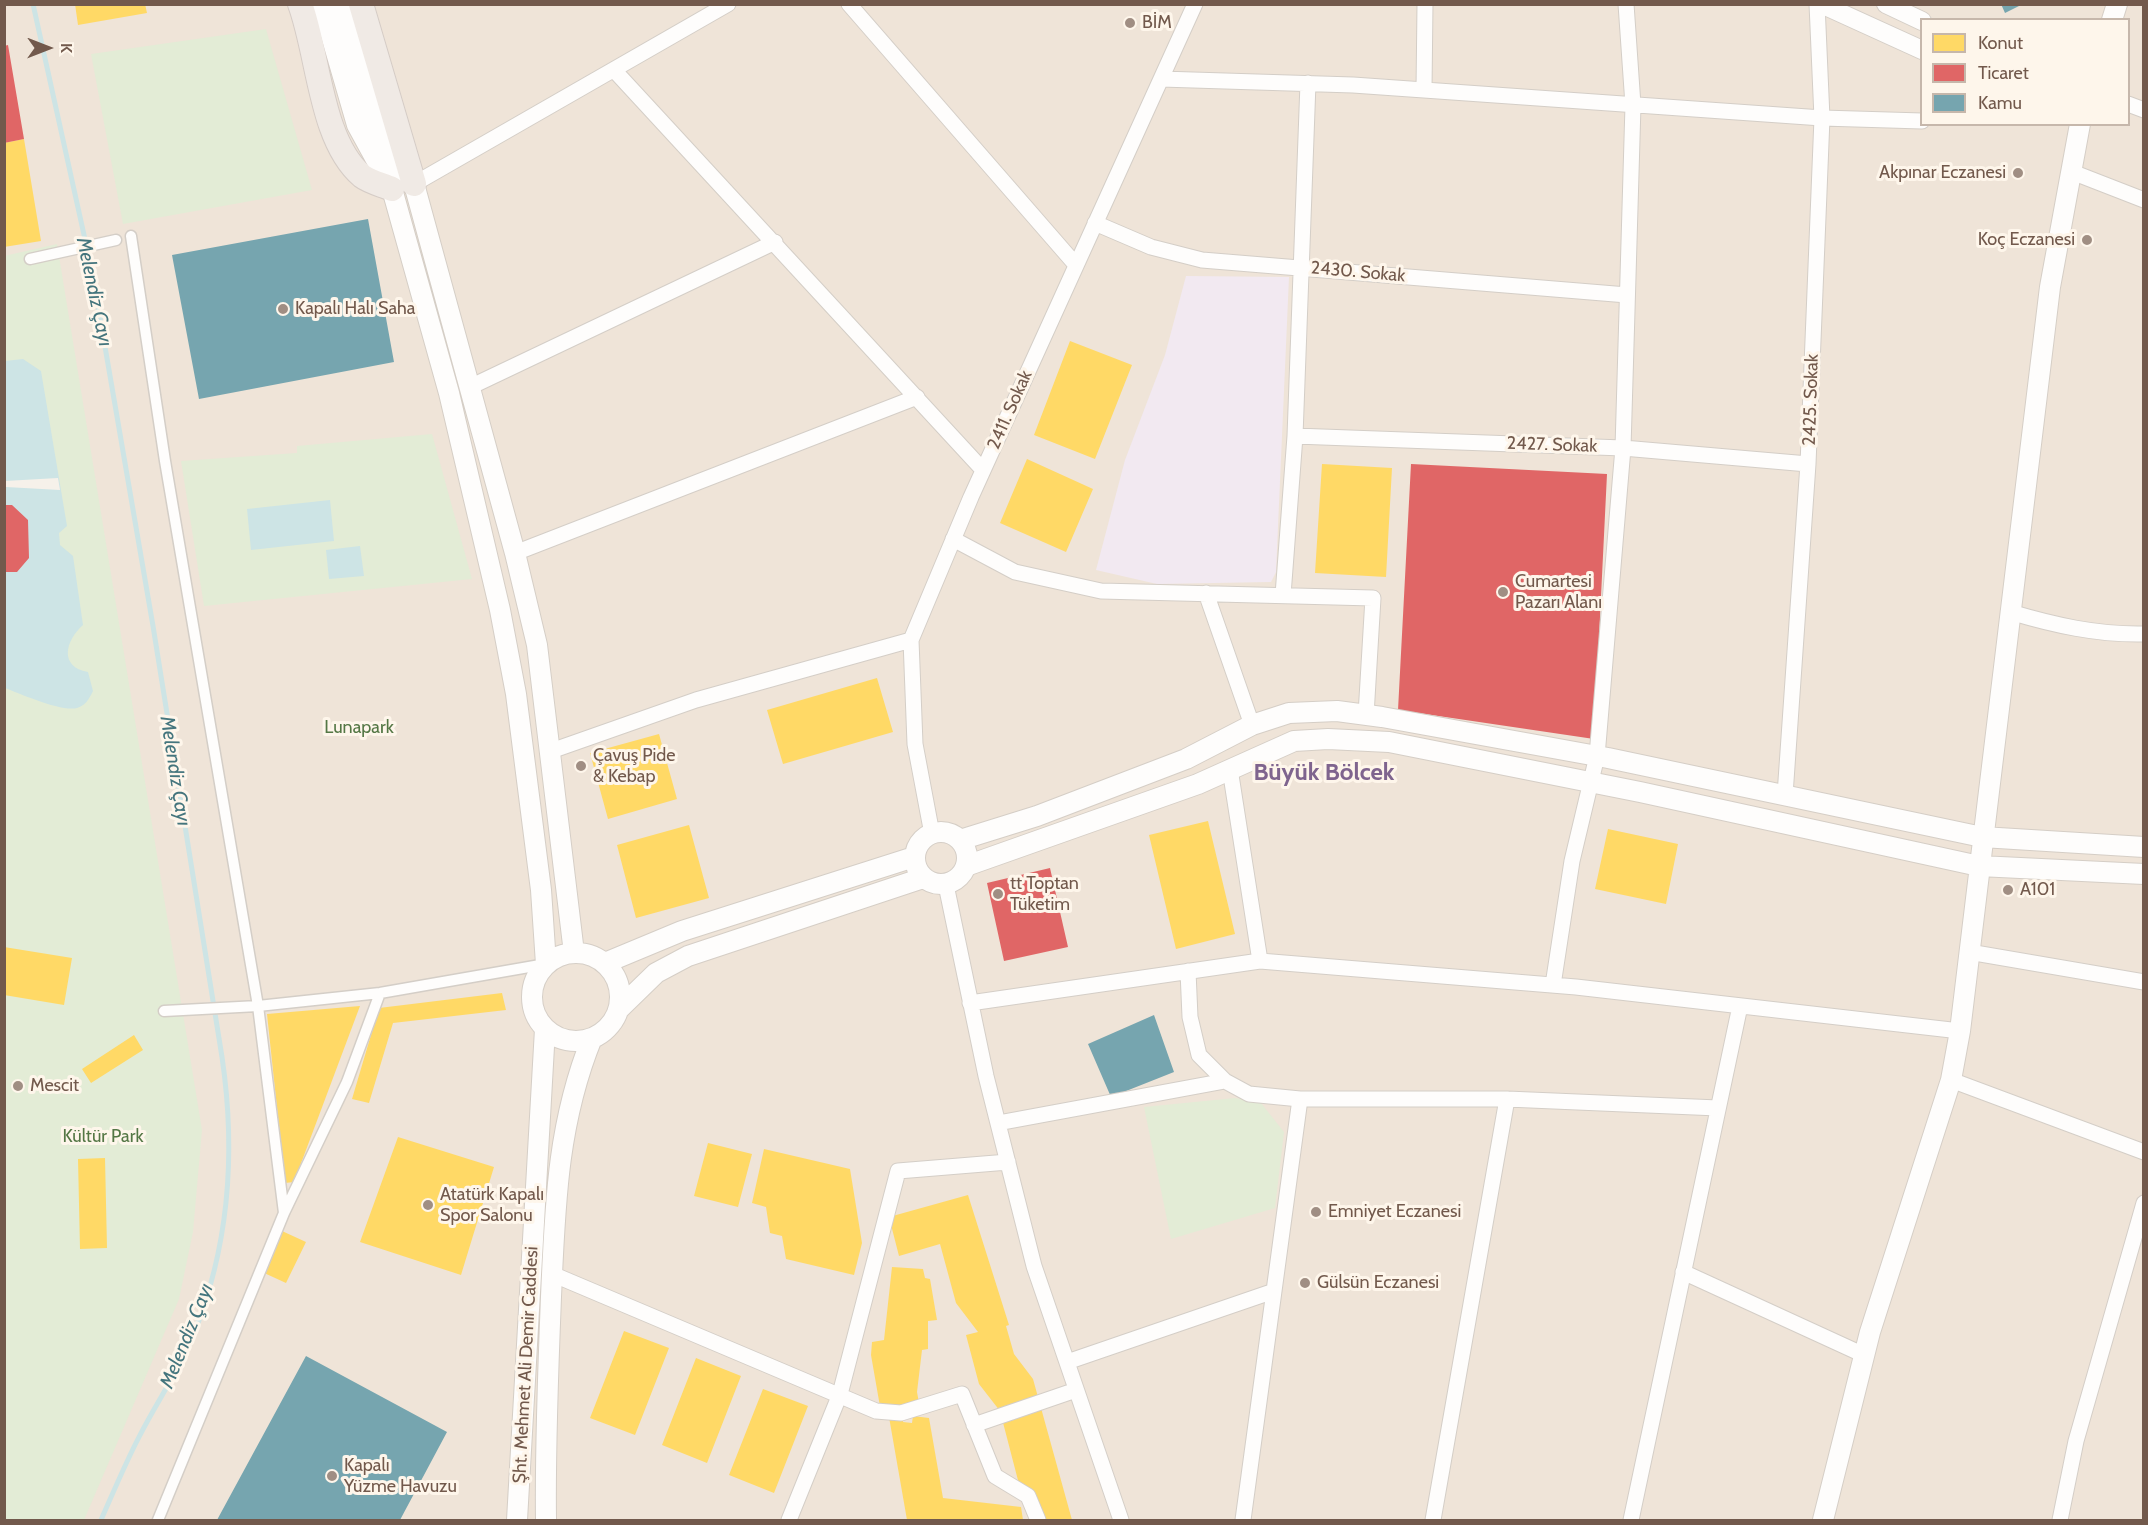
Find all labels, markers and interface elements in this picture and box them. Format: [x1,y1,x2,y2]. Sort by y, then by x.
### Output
place label: BİM [1142,12,1172,34]
marker: BİM [1123,16,1137,30]
north arrow [18,18,78,78]
legend [1920,18,2130,126]
text: Konut [1978,32,2023,54]
text: K [57,43,76,53]
text: Ticaret [1978,62,2029,84]
text: Kamu [1978,92,2022,114]
place label: Akpınar Eczanesi [1879,162,2006,184]
marker: Akpınar Eczanesi [2011,166,2025,180]
place label: Koç Eczanesi [1978,229,2075,251]
marker: Koç Eczanesi [2080,233,2094,247]
water label: Melendiz Çayı [71,235,117,349]
street label: 2430. Sokak [1310,257,1406,287]
place label: Kapalı Halı Saha [295,298,415,320]
marker: Kapalı Halı Saha [276,302,290,316]
street label: 2425. Sokak [1799,354,1823,446]
street label: 2411. Sokak [983,367,1037,453]
street label: 2427. Sokak [1506,433,1598,457]
place label: Cumartesi Pazarı Alanı [1515,571,1602,614]
marker: Cumartesi Pazarı Alanı [1496,585,1510,599]
water label: Melendiz Çayı [154,714,196,828]
park label: Lunapark [324,717,394,739]
place label: Çavuş Pide & Kebap [593,745,675,788]
marker: Çavuş Pide & Kebap [574,759,588,773]
district label: Büyük Bölcek [1253,759,1395,787]
place label: tt Toptan Tüketim [1010,873,1079,916]
place label: A101 [2020,879,2055,901]
marker: A101 [2001,883,2015,897]
marker: tt Toptan Tüketim [991,887,1005,901]
place label: Mescit [30,1075,79,1097]
marker: Mescit [11,1079,25,1093]
park label: Kültür Park [62,1126,144,1148]
place label: Atatürk Kapalı Spor Salonu [440,1184,544,1226]
marker: Atatürk Kapalı Spor Salonu [421,1198,435,1212]
place label: Emniyet Eczanesi [1328,1201,1461,1223]
marker: Emniyet Eczanesi [1309,1205,1323,1219]
street label: Şht. Mehmet Ali Demir Caddesi [509,1246,543,1484]
place label: Gülsün Eczanesi [1317,1272,1439,1294]
marker: Gülsün Eczanesi [1298,1276,1312,1290]
water label: Melendiz Çayı [155,1280,219,1392]
place label: Kapalı Yüzme Havuzu [344,1455,457,1498]
marker: Kapalı Yüzme Havuzu [325,1469,339,1483]

